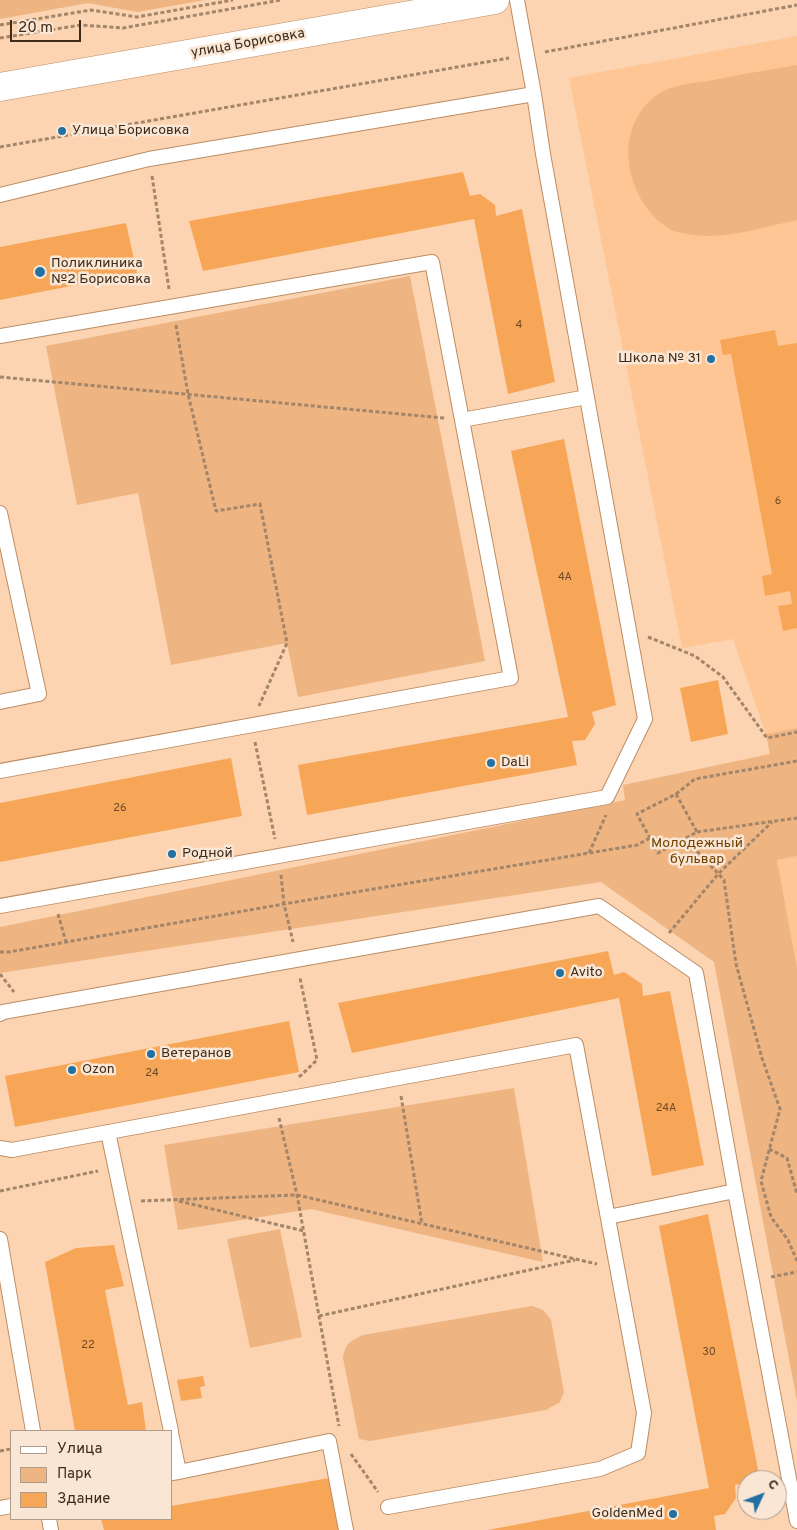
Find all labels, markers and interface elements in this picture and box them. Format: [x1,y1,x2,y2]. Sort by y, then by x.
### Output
scale bar [12,10,84,42]
text: 20 m [18,19,53,38]
street label: улица Борисовка [190,26,306,62]
place label: Улица Борисовка [72,123,189,139]
marker: Улица Борисовка [56,125,68,137]
place label: Поликлиника №2 Борисовка [51,256,151,288]
marker: Поликлиника №2 Борисовка [33,265,47,279]
house number: 4 [516,319,522,333]
place label: Школа № 31 [618,351,701,367]
marker: Школа № 31 [705,353,717,365]
house number: 6 [775,495,781,509]
house number: 4А [558,571,572,585]
place label: DaLi [501,755,529,771]
marker: DaLi [485,757,497,769]
house number: 26 [113,802,127,816]
park label: Молодежный бульвар [651,836,743,869]
place label: Родной [182,846,233,862]
marker: Родной [166,848,178,860]
place label: Avito [570,965,602,981]
marker: Avito [554,967,566,979]
place label: Ветеранов [161,1046,231,1062]
marker: Ветеранов [145,1048,157,1060]
place label: Ozon [82,1062,115,1078]
marker: Ozon [66,1064,78,1076]
house number: 24 [145,1067,159,1081]
house number: 24А [656,1102,676,1116]
house number: 22 [81,1339,95,1353]
house number: 30 [702,1346,716,1360]
legend [10,1430,172,1520]
text: Улица [57,1440,102,1459]
text: Парк [57,1465,92,1484]
north arrow [737,1470,787,1520]
text: С [763,1476,782,1494]
text: Здание [57,1490,110,1509]
place label: GoldenMed [592,1506,663,1522]
marker: GoldenMed [667,1508,679,1520]

